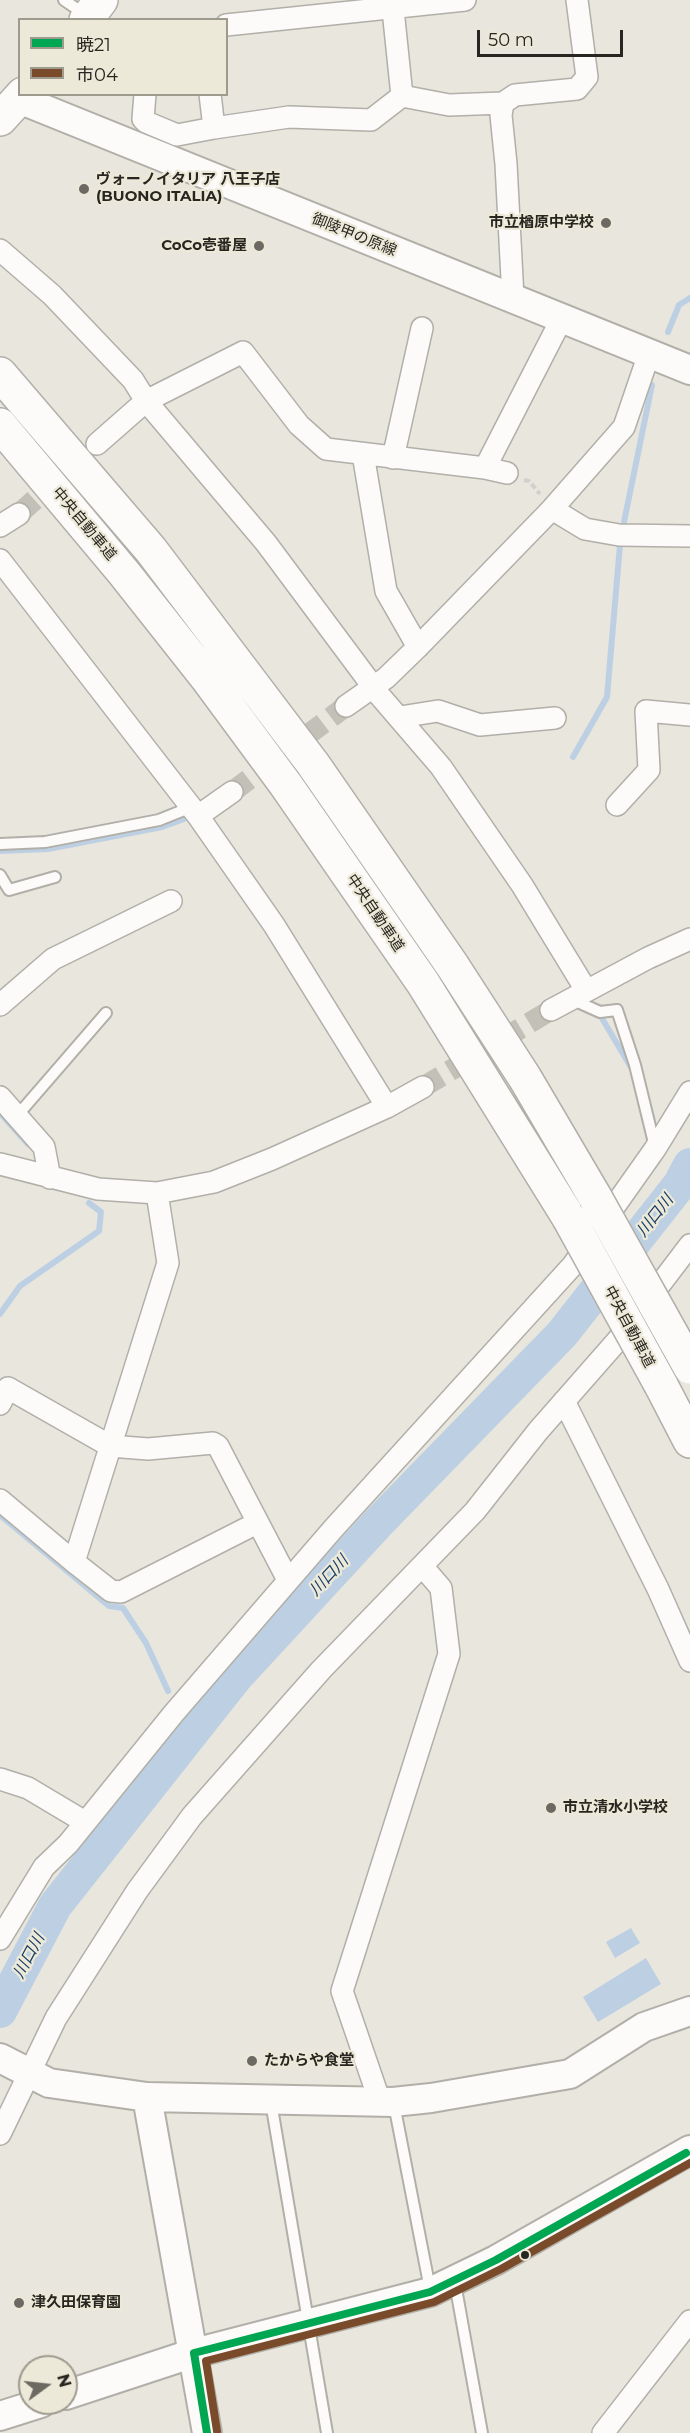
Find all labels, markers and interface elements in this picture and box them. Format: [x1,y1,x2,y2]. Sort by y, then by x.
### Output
legend [18,18,228,96]
scale bar [480,18,626,56]
text: 50 m [488,29,534,51]
text: 暁21 [76,34,111,56]
text: 市04 [76,64,118,86]
place label: ヴォーノイタリア 八王子店 (BUONO ITALIA) [96,171,280,206]
marker: ヴォーノイタリア 八王子店 (BUONO ITALIA) [77,182,91,196]
street label: 御陵甲の原線 [309,210,399,260]
place label: 市立楢原中学校 [489,214,594,232]
marker: 市立楢原中学校 [599,216,613,230]
place label: CoCo壱番屋 [161,237,247,255]
marker: CoCo壱番屋 [252,239,266,253]
street label: 中央自動車道 [48,484,120,564]
street label: 中央自動車道 [342,871,408,955]
water label: 川口川 [633,1191,677,1241]
street label: 中央自動車道 [600,1283,658,1371]
water label: 川口川 [306,1552,352,1600]
place label: 市立清水小学校 [563,1799,668,1817]
marker: 市立清水小学校 [544,1801,558,1815]
water label: 川口川 [9,1930,49,1982]
place label: たからや食堂 [264,2052,354,2070]
marker: たからや食堂 [245,2054,259,2068]
unlabelled marker [519,2249,531,2261]
place label: 津久田保育園 [31,2294,121,2312]
marker: 津久田保育園 [12,2296,26,2310]
north arrow [18,2355,78,2415]
text: N [53,2372,75,2389]

